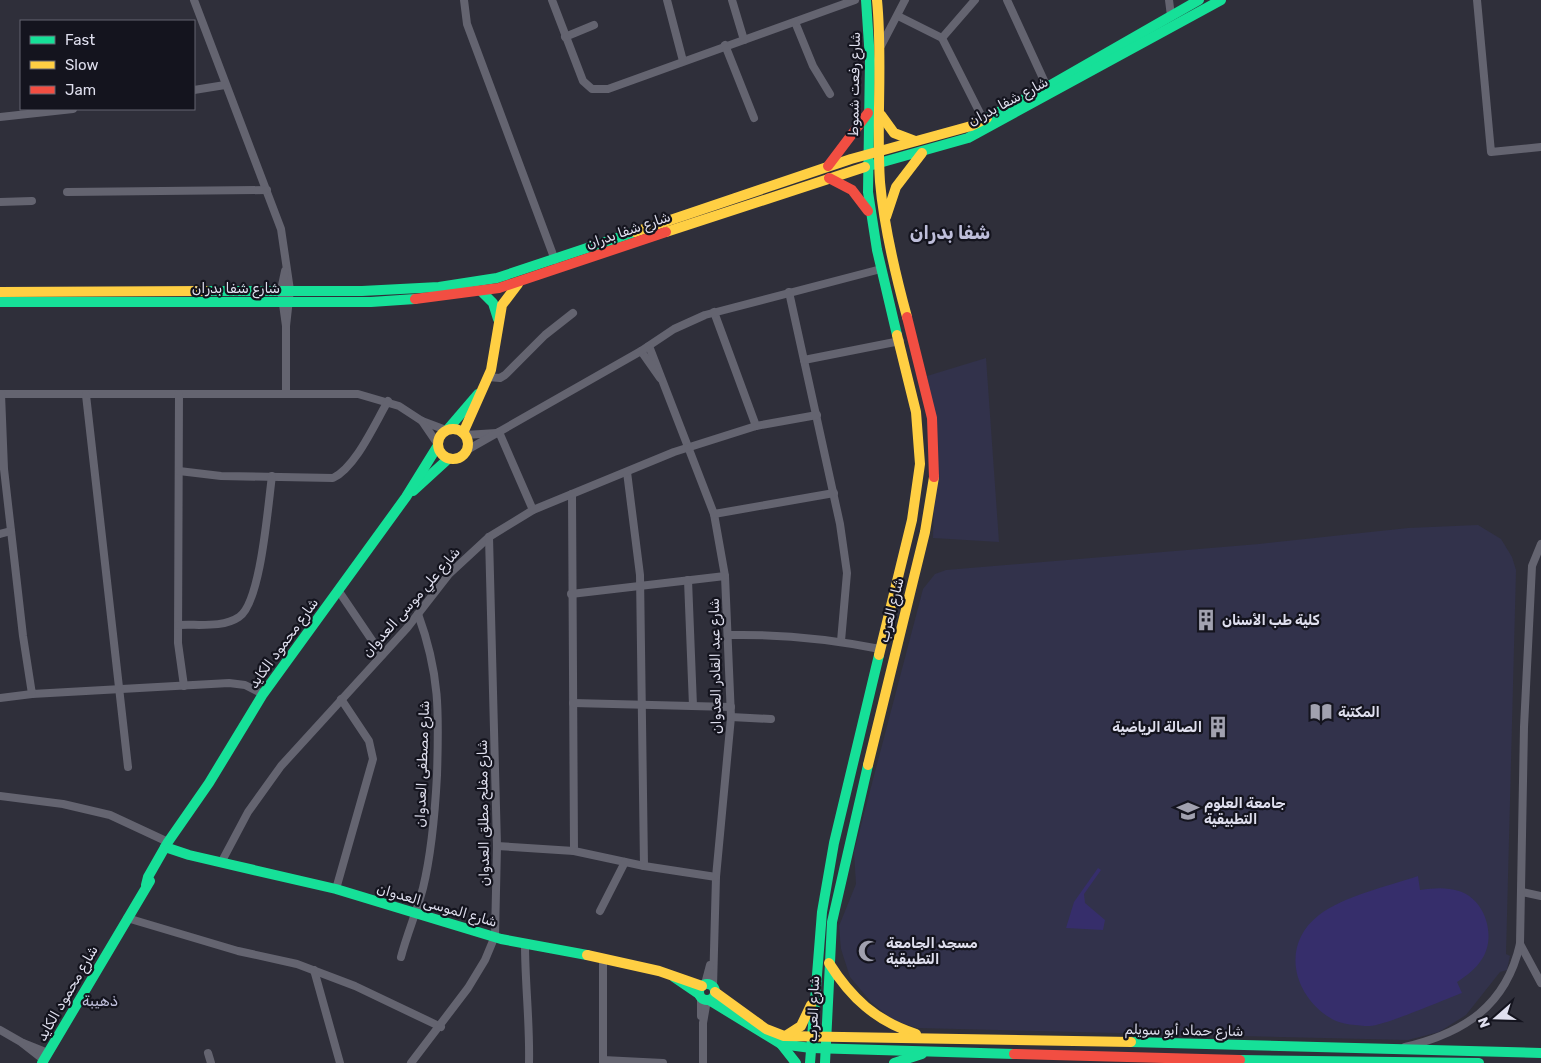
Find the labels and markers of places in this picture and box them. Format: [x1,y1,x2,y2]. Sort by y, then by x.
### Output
building icon: كلية طب الأسنان [1193,607,1219,633]
place label: كلية طب الأسنان [1222,612,1320,629]
library icon: المكتبة [1308,699,1334,725]
place label: المكتبة [1338,704,1380,721]
building icon: الصالة الرياضية [1205,714,1231,740]
place label: الصالة الرياضية [1112,719,1202,736]
place label: جامعة العلوم التطبيقية [1204,795,1286,828]
school or university icon: جامعة العلوم التطبيقية [1175,798,1201,824]
place label: مسجد الجامعة التطبيقية [886,935,978,968]
mosque icon: مسجد الجامعة التطبيقية [856,938,882,964]

